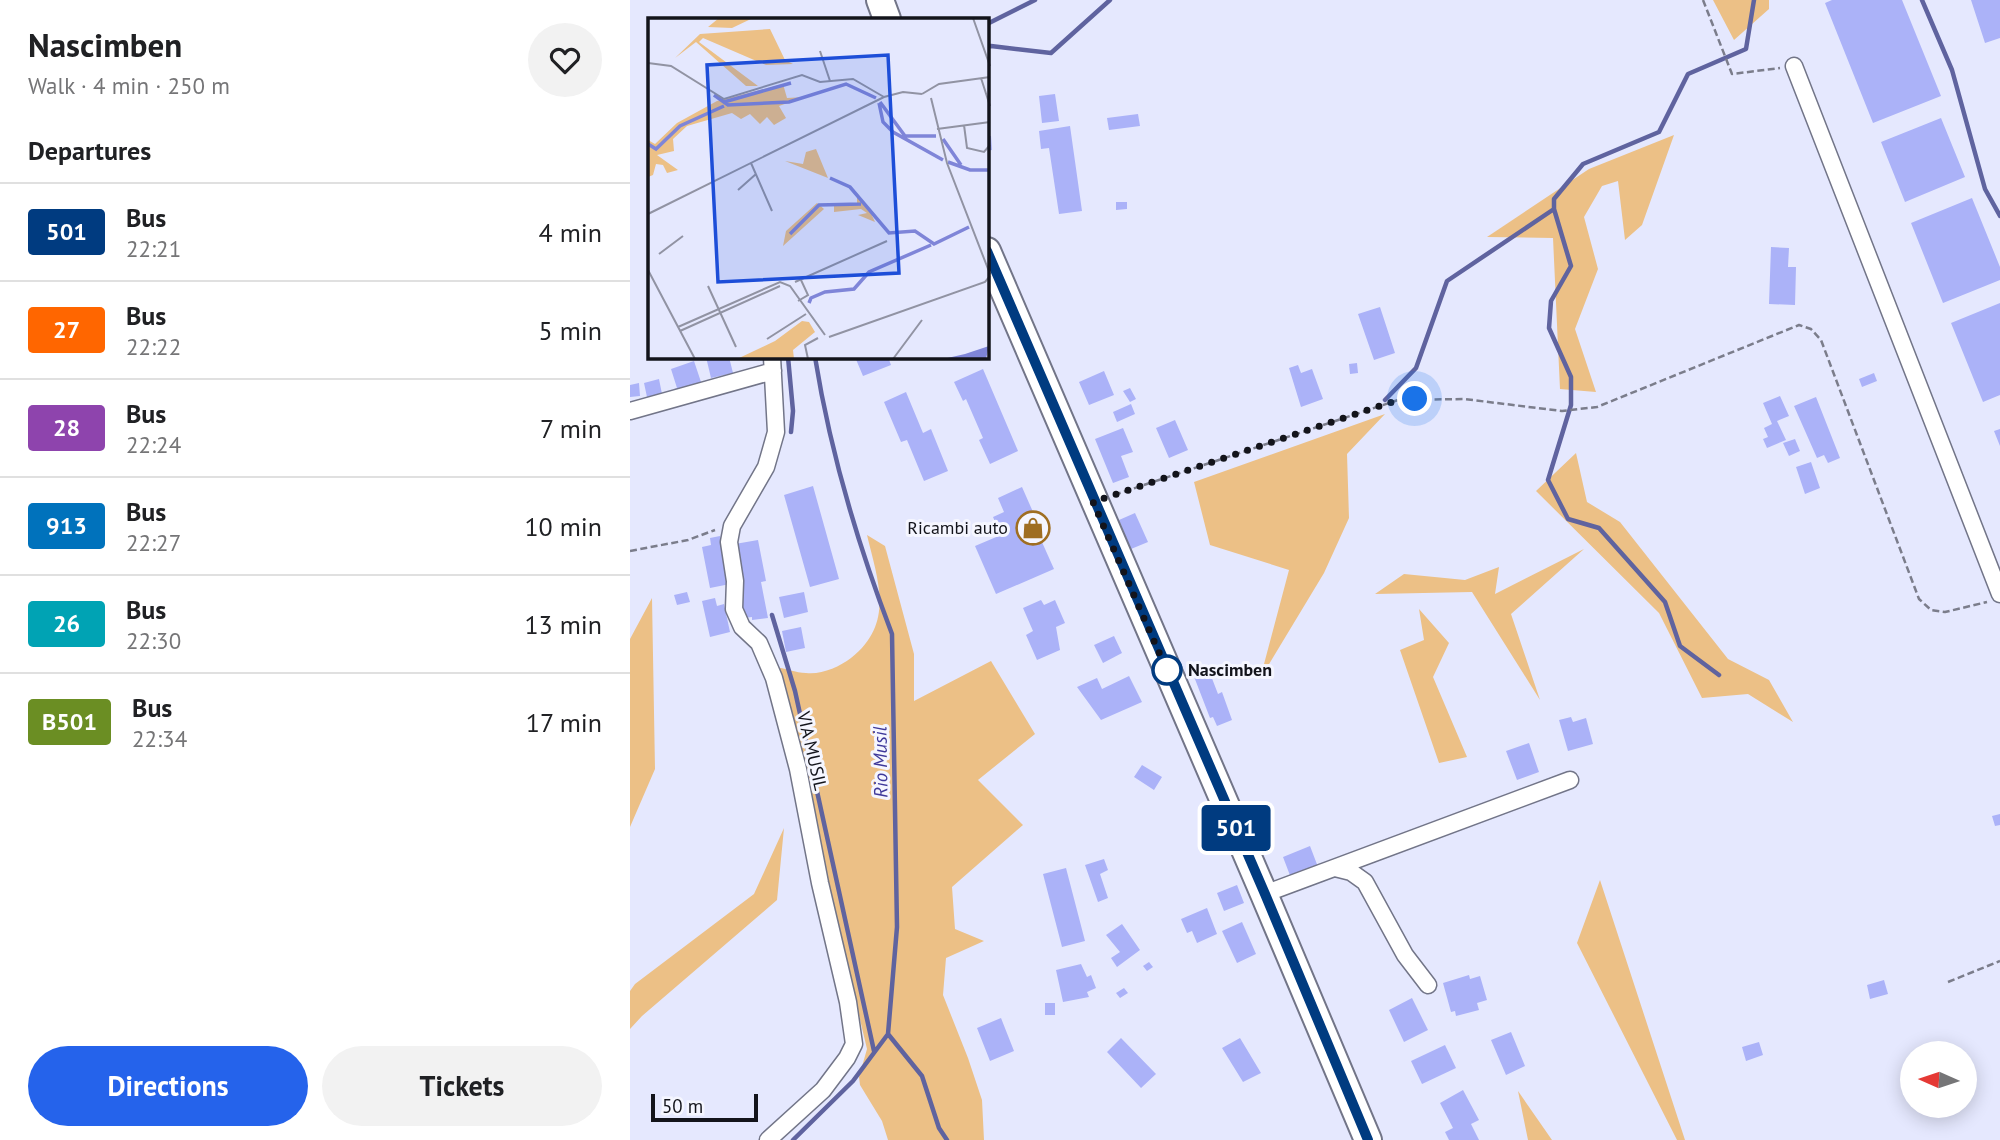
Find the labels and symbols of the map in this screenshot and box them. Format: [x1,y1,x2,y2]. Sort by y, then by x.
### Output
inset map [648,18,989,359]
your location [1397,381,1432,416]
shop icon: Ricambi auto [1014,509,1052,547]
place label: Ricambi auto [907,516,1008,539]
marker: Nascimben [1152,655,1182,685]
place label: Nascimben [1188,658,1272,681]
street label: VIA MUSIL [792,708,833,793]
water label: Rio Musil [867,726,893,798]
line badge: 501 [1196,805,1276,851]
north arrow [1900,1041,1978,1118]
scale bar [651,1091,758,1123]

